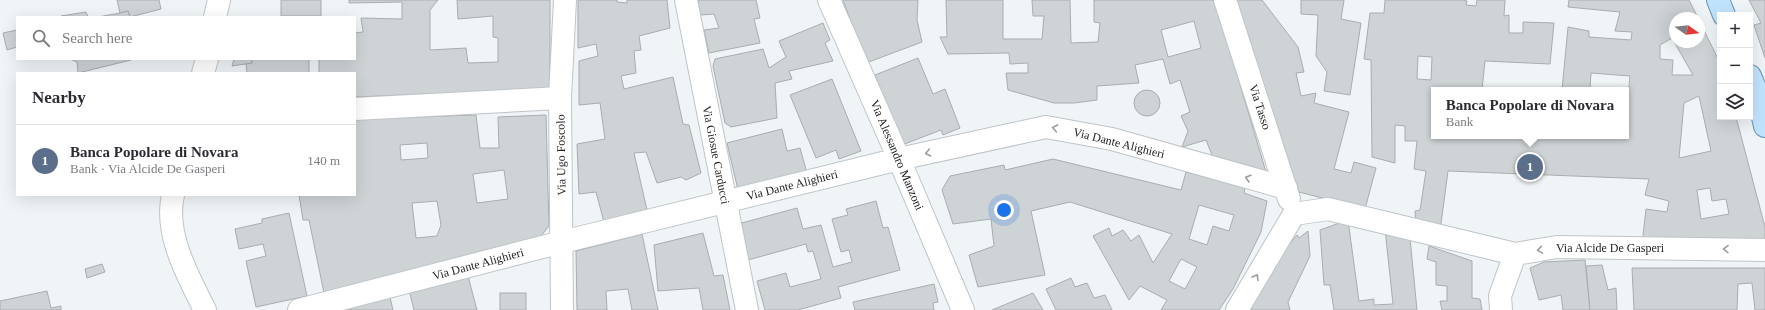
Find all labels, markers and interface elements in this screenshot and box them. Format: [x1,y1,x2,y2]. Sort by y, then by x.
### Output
north arrow [1669,12,1705,48]
map controls [1717,12,1753,120]
button: + [1717,12,1753,48]
search box [16,16,356,60]
icon: search [30,27,52,49]
text: Search here [62,30,132,46]
button: − [1717,48,1753,84]
street label: Via Tasso [1246,83,1274,131]
button: layers [1717,84,1753,120]
popup [1431,87,1629,139]
text: Nearby [32,88,86,107]
text: Banca Popolare di Novara [1446,97,1614,113]
street label: Via Alessandro Manzoni [867,98,927,213]
street label: Via Giosue Carducci [700,105,733,206]
street label: Via Ugo Foscolo [553,114,569,196]
text: Bank [1446,114,1473,129]
one-way arrow [1052,125,1058,133]
street label: Via Dante Alighieri [1072,125,1167,161]
text: Banca Popolare di Novara [70,144,238,160]
one-way arrow [925,148,931,156]
pin: 1 [1517,152,1543,182]
text: 1 [42,153,48,168]
text: 140 m [307,153,340,168]
text: Bank · Via Alcide De Gasperi [70,161,225,176]
street label: Via Dante Alighieri [745,167,840,203]
one-way arrow [1245,174,1252,183]
your location [994,200,1014,220]
street label: Via Alcide De Gasperi [1556,241,1665,255]
street label: Via Dante Alighieri [431,245,526,283]
one-way arrow [1537,245,1543,254]
one-way arrow [1723,245,1729,253]
one-way arrow [1252,273,1259,281]

